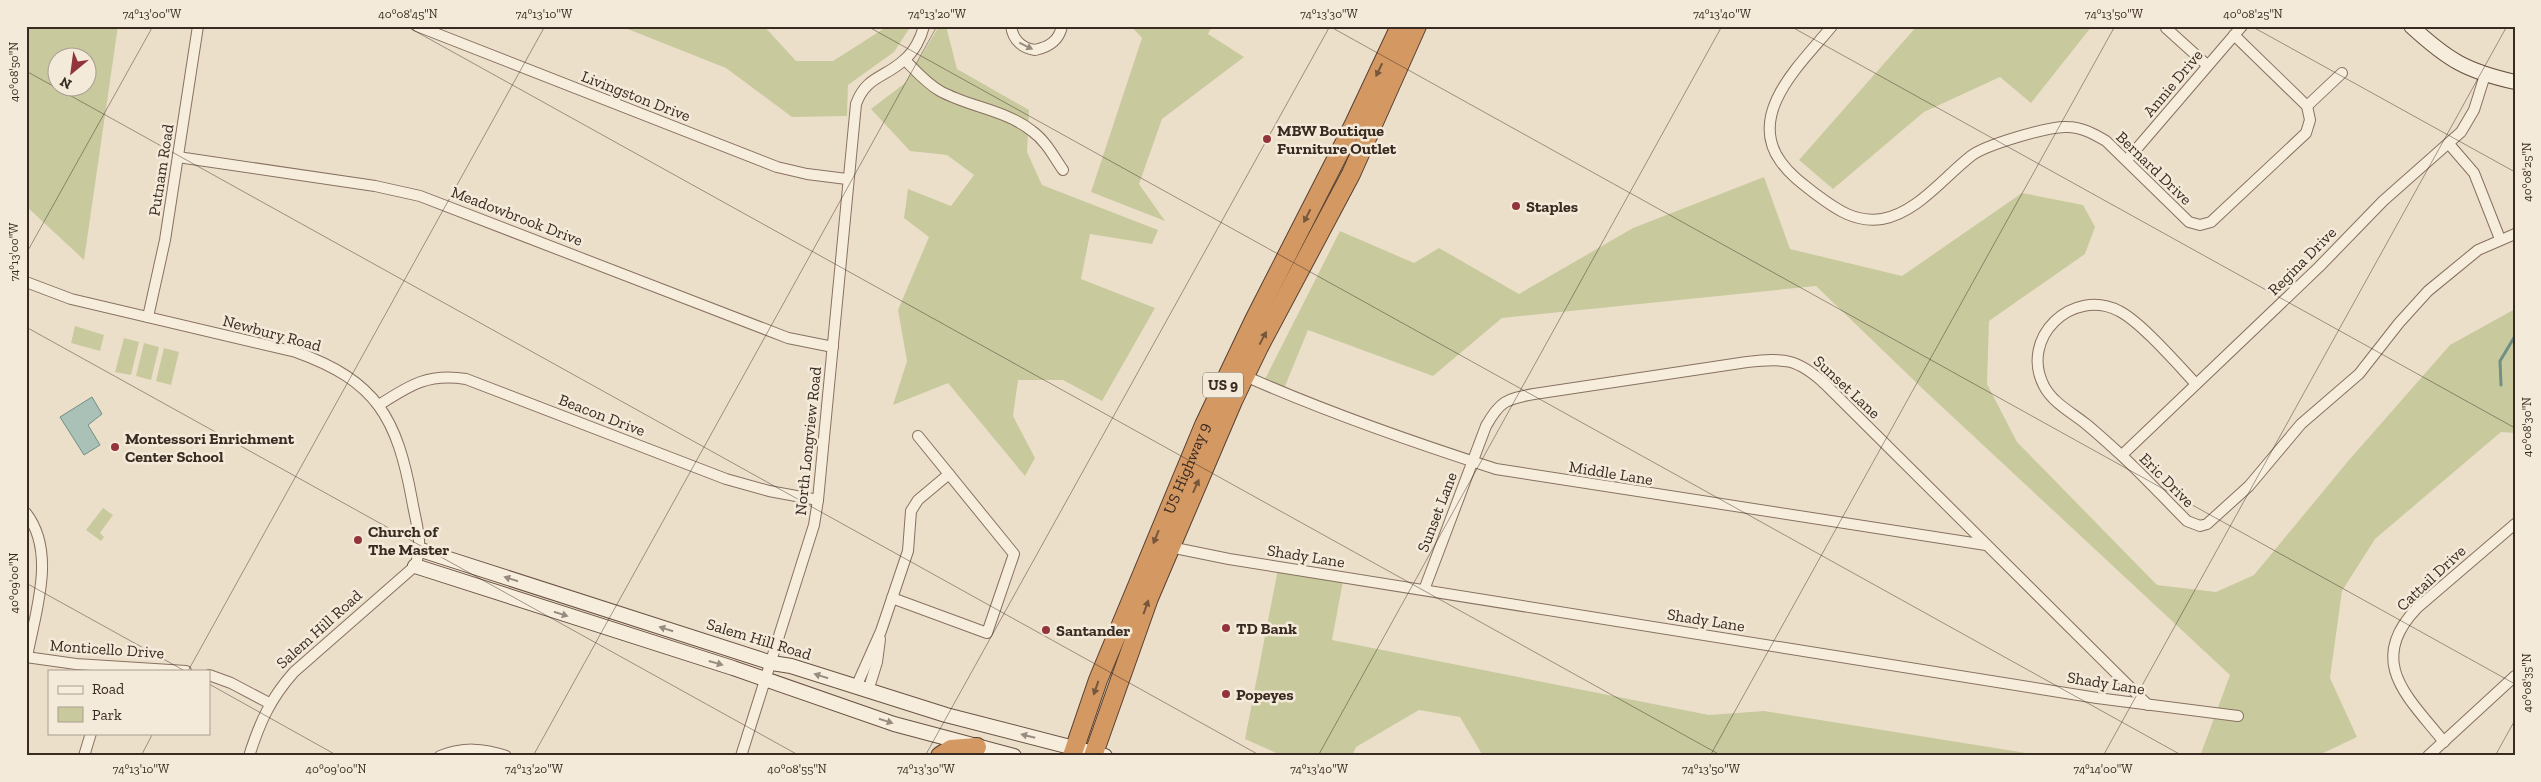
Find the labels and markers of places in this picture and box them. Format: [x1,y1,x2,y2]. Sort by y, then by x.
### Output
place label: MBW Boutique Furniture Outlet [1277,121,1397,158]
marker: MBW Boutique Furniture Outlet [1261,133,1273,145]
place label: Staples [1526,197,1578,216]
marker: Staples [1510,200,1522,212]
place label: Montessori Enrichment Center School [125,429,295,466]
marker: Montessori Enrichment Center School [109,441,121,453]
place label: Church of The Master [368,522,449,559]
marker: Church of The Master [352,534,364,546]
place label: TD Bank [1236,619,1297,638]
place label: Santander [1056,621,1130,640]
marker: TD Bank [1220,622,1232,634]
marker: Santander [1040,624,1052,636]
place label: Popeyes [1236,685,1294,704]
marker: Popeyes [1220,688,1232,700]

